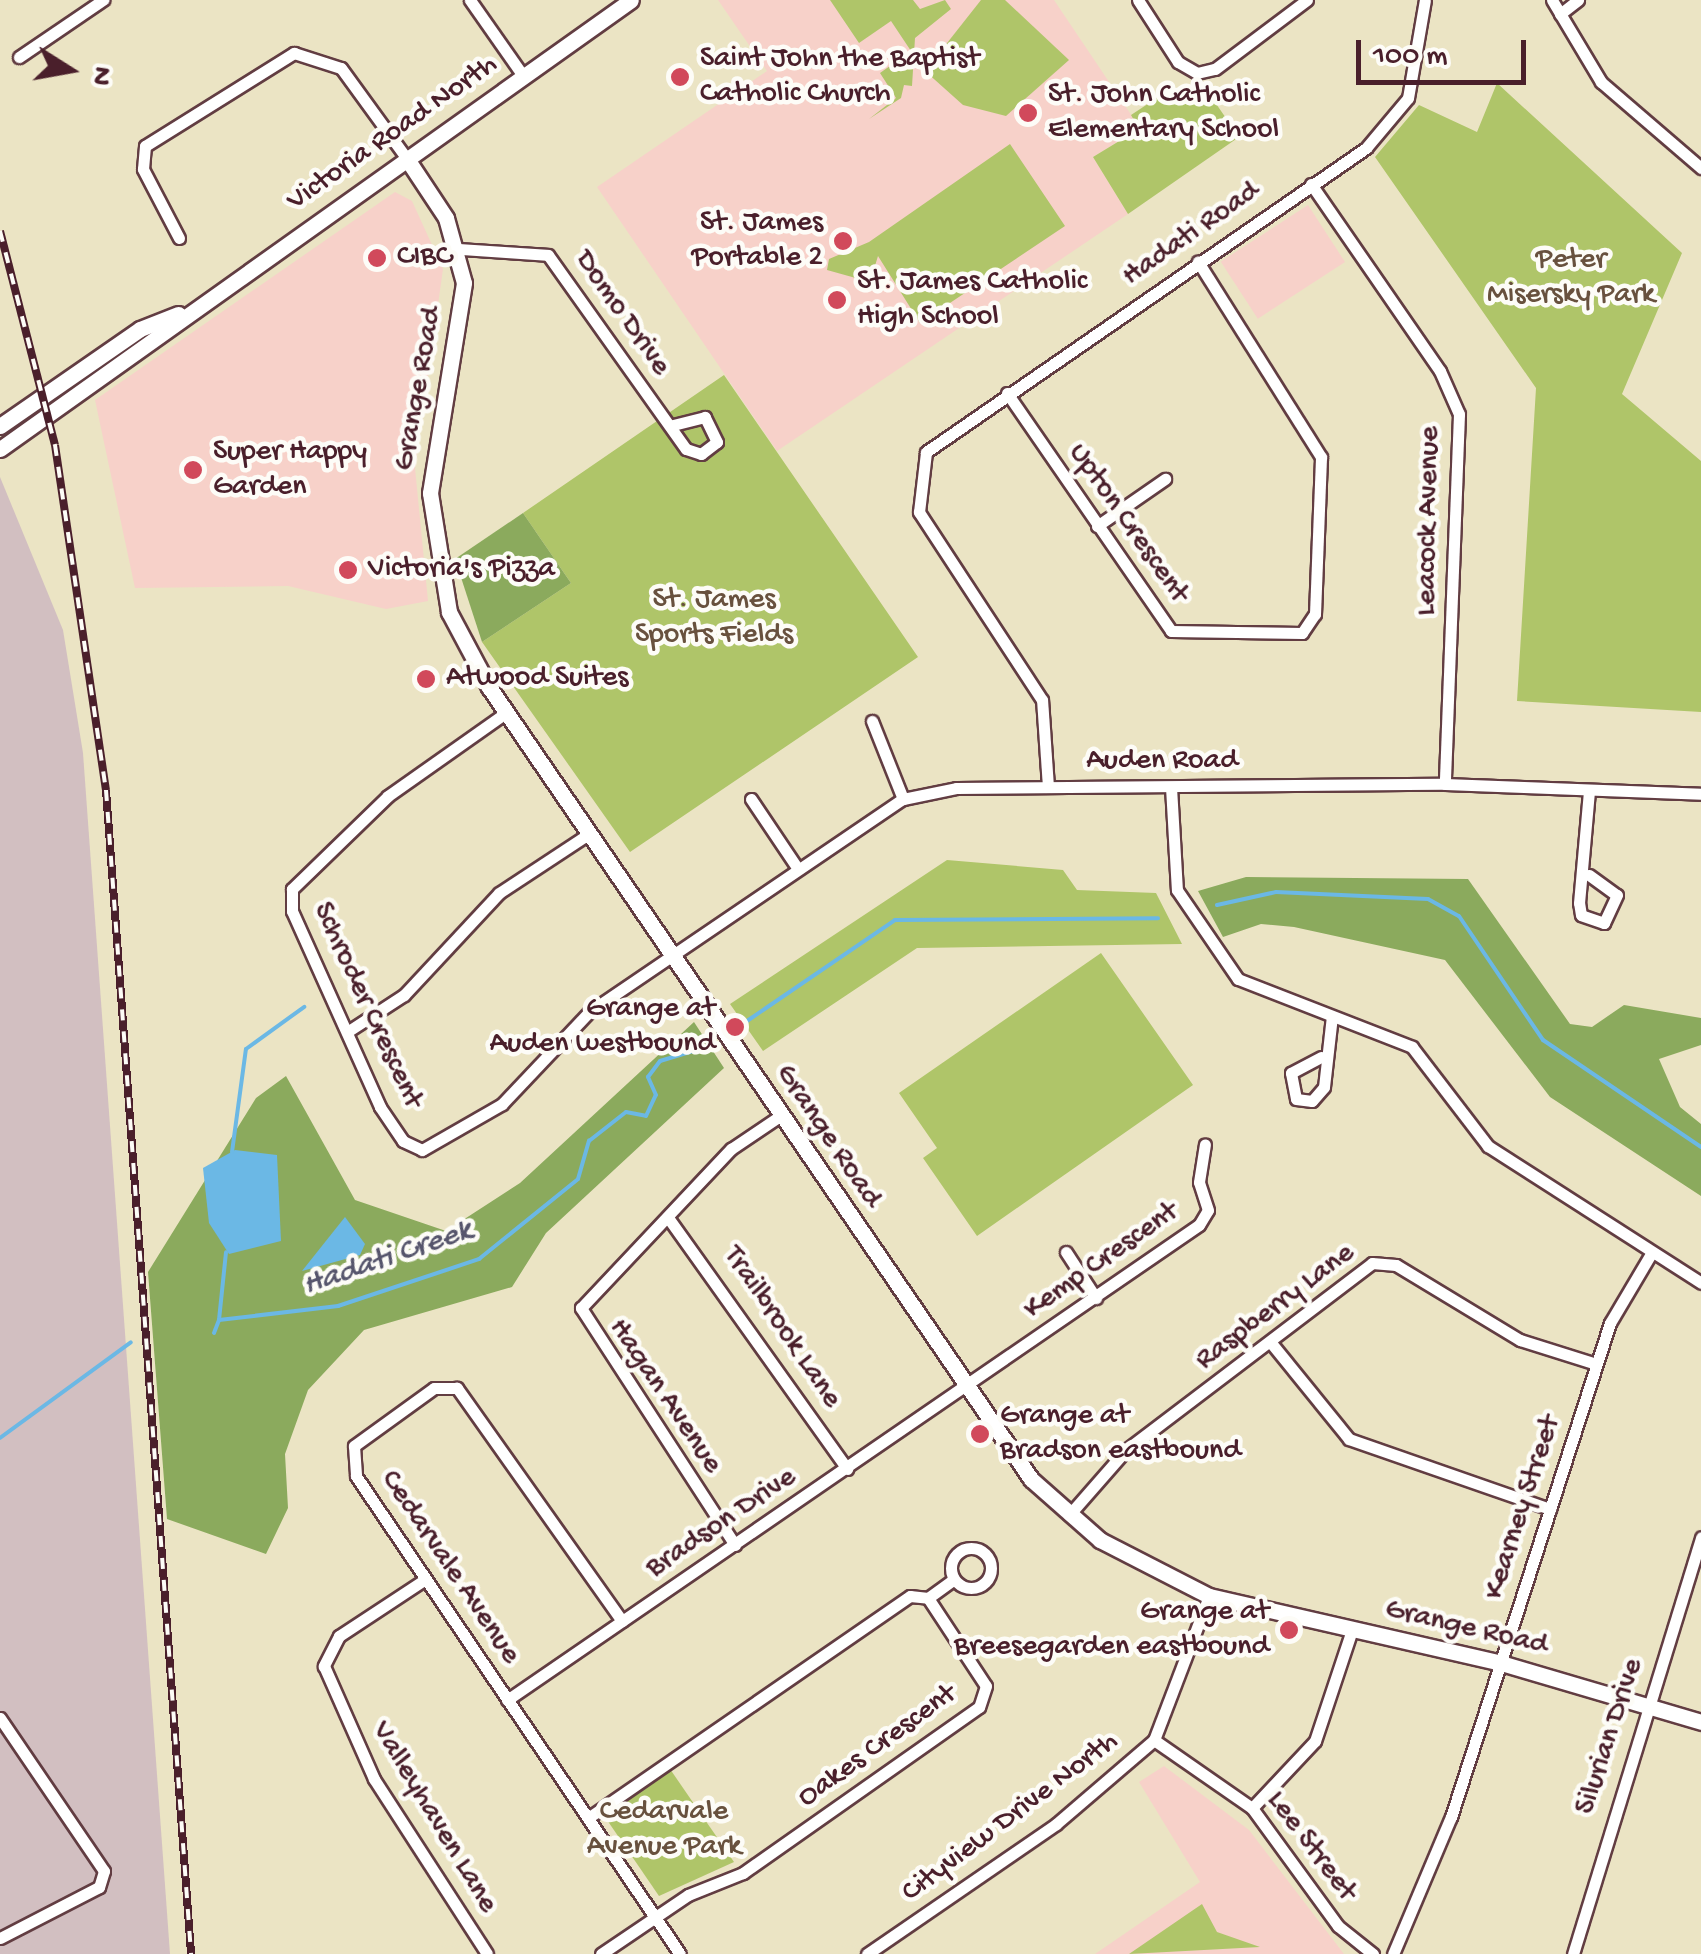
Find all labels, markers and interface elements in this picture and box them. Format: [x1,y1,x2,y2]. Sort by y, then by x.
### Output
north arrow [20,20,120,120]
scale bar [1361,20,1531,82]
text: 100 m [1373,40,1448,75]
place label: Saint John the Baptist Catholic Church [700,42,979,112]
street label: Victoria Road North [281,48,505,220]
text: N [82,64,118,88]
marker: Saint John the Baptist Catholic Church [669,66,691,88]
place label: St. John Catholic Elementary School [1048,78,1279,148]
marker: St. John Catholic Elementary School [1017,102,1039,124]
street label: Hadati Road [1116,175,1268,295]
place label: St. James Portable 2 [692,206,823,276]
marker: St. James Portable 2 [832,230,854,252]
place label: CIBC [397,240,452,276]
park label: Peter Misersky Park [1487,243,1655,314]
street label: Domo Drive [565,244,677,384]
marker: CIBC [366,247,388,269]
place label: St. James Catholic High School [857,265,1087,336]
marker: St. James Catholic High School [826,289,848,311]
street label: Grange Road [388,304,452,474]
street label: Leacock Avenue [1410,426,1450,616]
place label: Super Happy Garden [213,435,367,506]
street label: Upton Crescent [1059,437,1195,611]
marker: Super Happy Garden [182,459,204,481]
place label: Victoria's Pizza [368,552,555,588]
marker: Victoria's Pizza [337,559,359,581]
park label: St. James Sports Fields [635,583,793,654]
place label: Atwood Suites [446,661,628,697]
marker: Atwood Suites [415,668,437,690]
street label: Auden Road [1086,744,1238,780]
street label: Schroder Crescent [303,897,429,1115]
place label: Grange at Auden westbound [489,992,715,1062]
marker: Grange at Auden westbound [724,1016,746,1038]
street label: Grange Road [766,1058,888,1216]
street label: Kemp Crescent [1018,1195,1186,1329]
water label: Hadati Creek [298,1212,478,1306]
street label: Raspberry Lane [1189,1236,1363,1380]
street label: Trailbrook Lane [714,1240,848,1416]
street label: Hagan Avenue [599,1313,729,1481]
place label: Grange at Bradson eastbound [1000,1399,1241,1470]
street label: Kearney Street [1477,1412,1571,1604]
marker: Grange at Bradson eastbound [969,1423,991,1445]
street label: Bradson Drive [640,1461,804,1587]
street label: Cedarvale Avenue [371,1464,527,1672]
street label: Grange Road [1381,1593,1551,1665]
place label: Grange at Breesegarden eastbound [954,1595,1269,1666]
marker: Grange at Breesegarden eastbound [1278,1619,1300,1641]
street label: Silurian Drive [1569,1655,1653,1819]
street label: Oakes Crescent [792,1677,964,1817]
street label: Valleyhaven Lane [362,1716,504,1920]
street label: Cityview Drive North [896,1725,1126,1911]
street label: Lee Street [1257,1785,1363,1909]
park label: Cedarvale Avenue Park [587,1795,741,1866]

